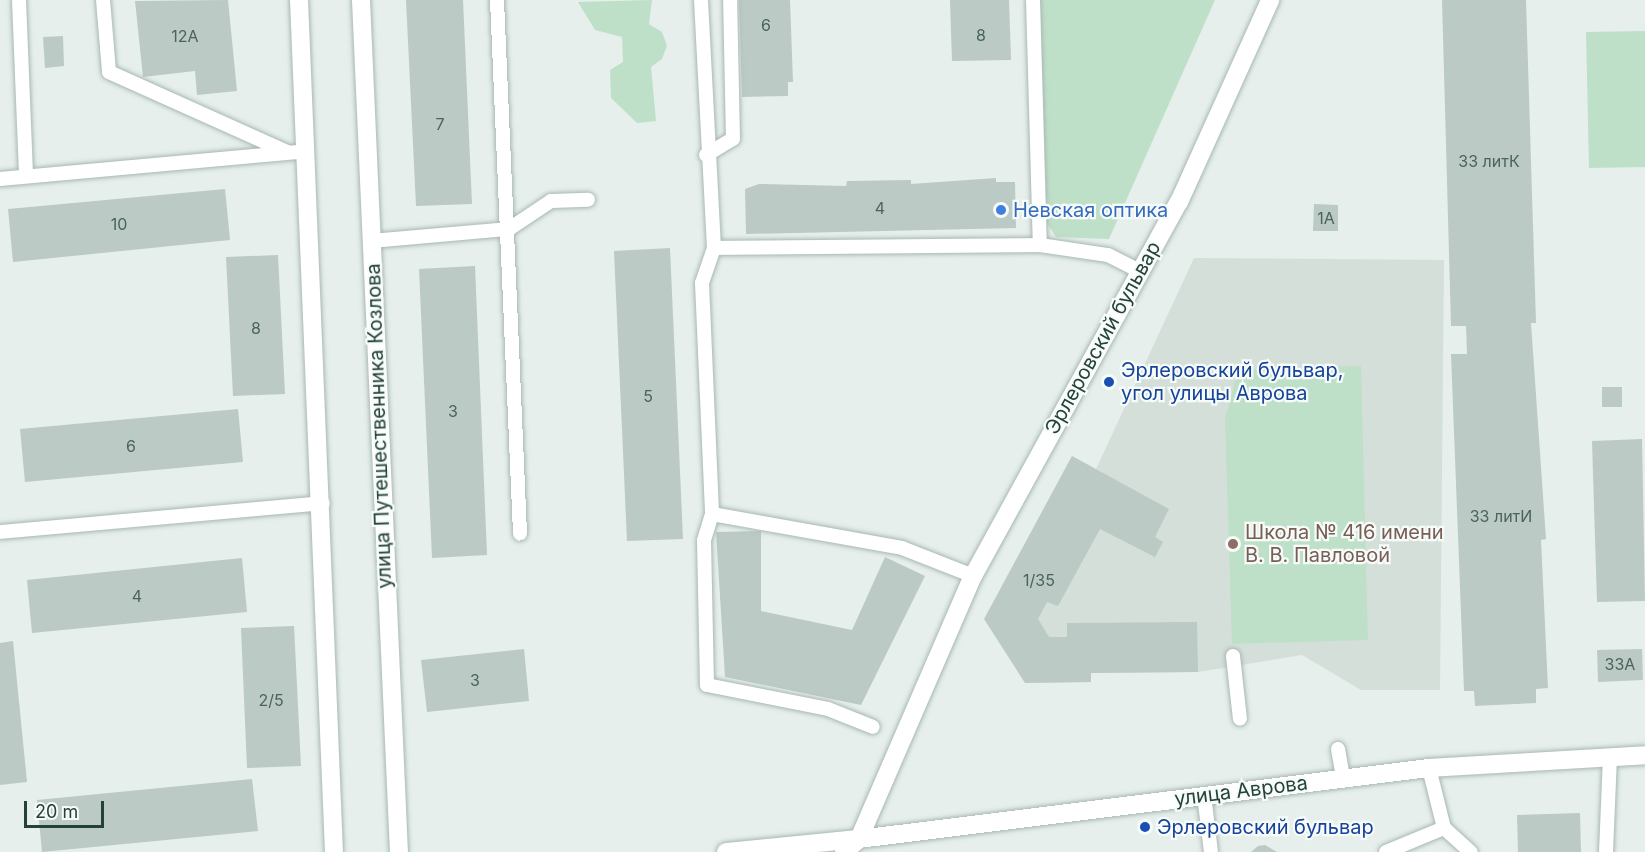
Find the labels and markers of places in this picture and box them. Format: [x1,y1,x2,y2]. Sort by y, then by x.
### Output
place label: Невская оптика [1013,198,1168,222]
marker: Невская оптика [994,203,1008,217]
place label: Эрлеровский бульвар, угол улицы Аврова [1121,358,1343,405]
marker: Эрлеровский бульвар, угол улицы Аврова [1102,375,1116,389]
place label: Школа № 416 имени В. В. Павловой [1245,520,1444,567]
marker: Школа № 416 имени В. В. Павловой [1226,537,1240,551]
place label: Эрлеровский бульвар [1157,815,1374,839]
marker: Эрлеровский бульвар [1138,820,1152,834]

